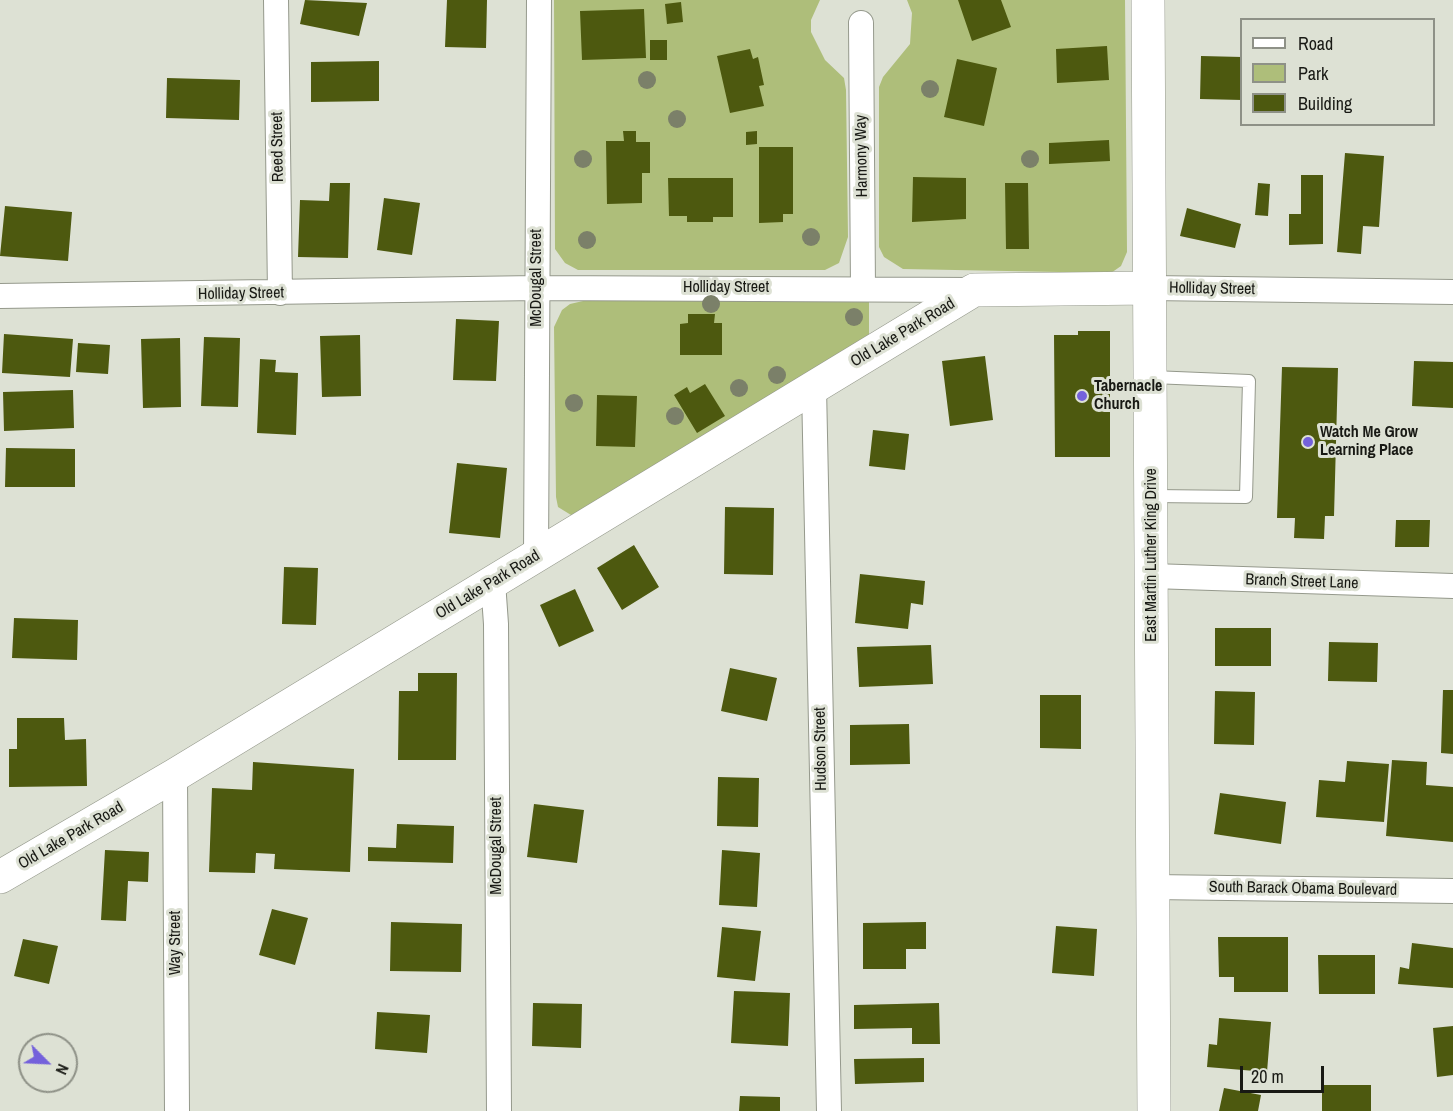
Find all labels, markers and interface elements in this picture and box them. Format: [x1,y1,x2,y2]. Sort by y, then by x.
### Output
legend [1240,18,1435,126]
text: Road [1298,31,1333,56]
text: Park [1298,61,1328,86]
text: Building [1298,91,1352,116]
street label: Reed Street [268,112,288,182]
street label: Harmony Way [852,115,872,197]
street label: McDougal Street [527,229,547,327]
street label: Holliday Street [683,278,769,298]
street label: Holliday Street [1169,279,1255,299]
street label: Holliday Street [198,284,284,304]
street label: Old Lake Park Road [847,294,959,372]
place label: Tabernacle Church [1094,377,1162,415]
marker: Tabernacle Church [1075,389,1089,403]
place label: Watch Me Grow Learning Place [1320,423,1418,461]
marker: Watch Me Grow Learning Place [1301,435,1315,449]
street label: East Martin Luther King Drive [1142,468,1162,642]
street label: Old Lake Park Road [432,546,544,624]
street label: Branch Street Lane [1245,570,1359,594]
street label: Hudson Street [811,707,831,791]
street label: McDougal Street [487,797,507,895]
street label: Old Lake Park Road [15,798,127,874]
street label: South Barack Obama Boulevard [1209,878,1397,900]
street label: Way Street [166,911,186,975]
north arrow [18,1033,78,1093]
scale bar [1243,1054,1327,1092]
text: N [51,1061,75,1078]
text: 20 m [1251,1064,1284,1089]

